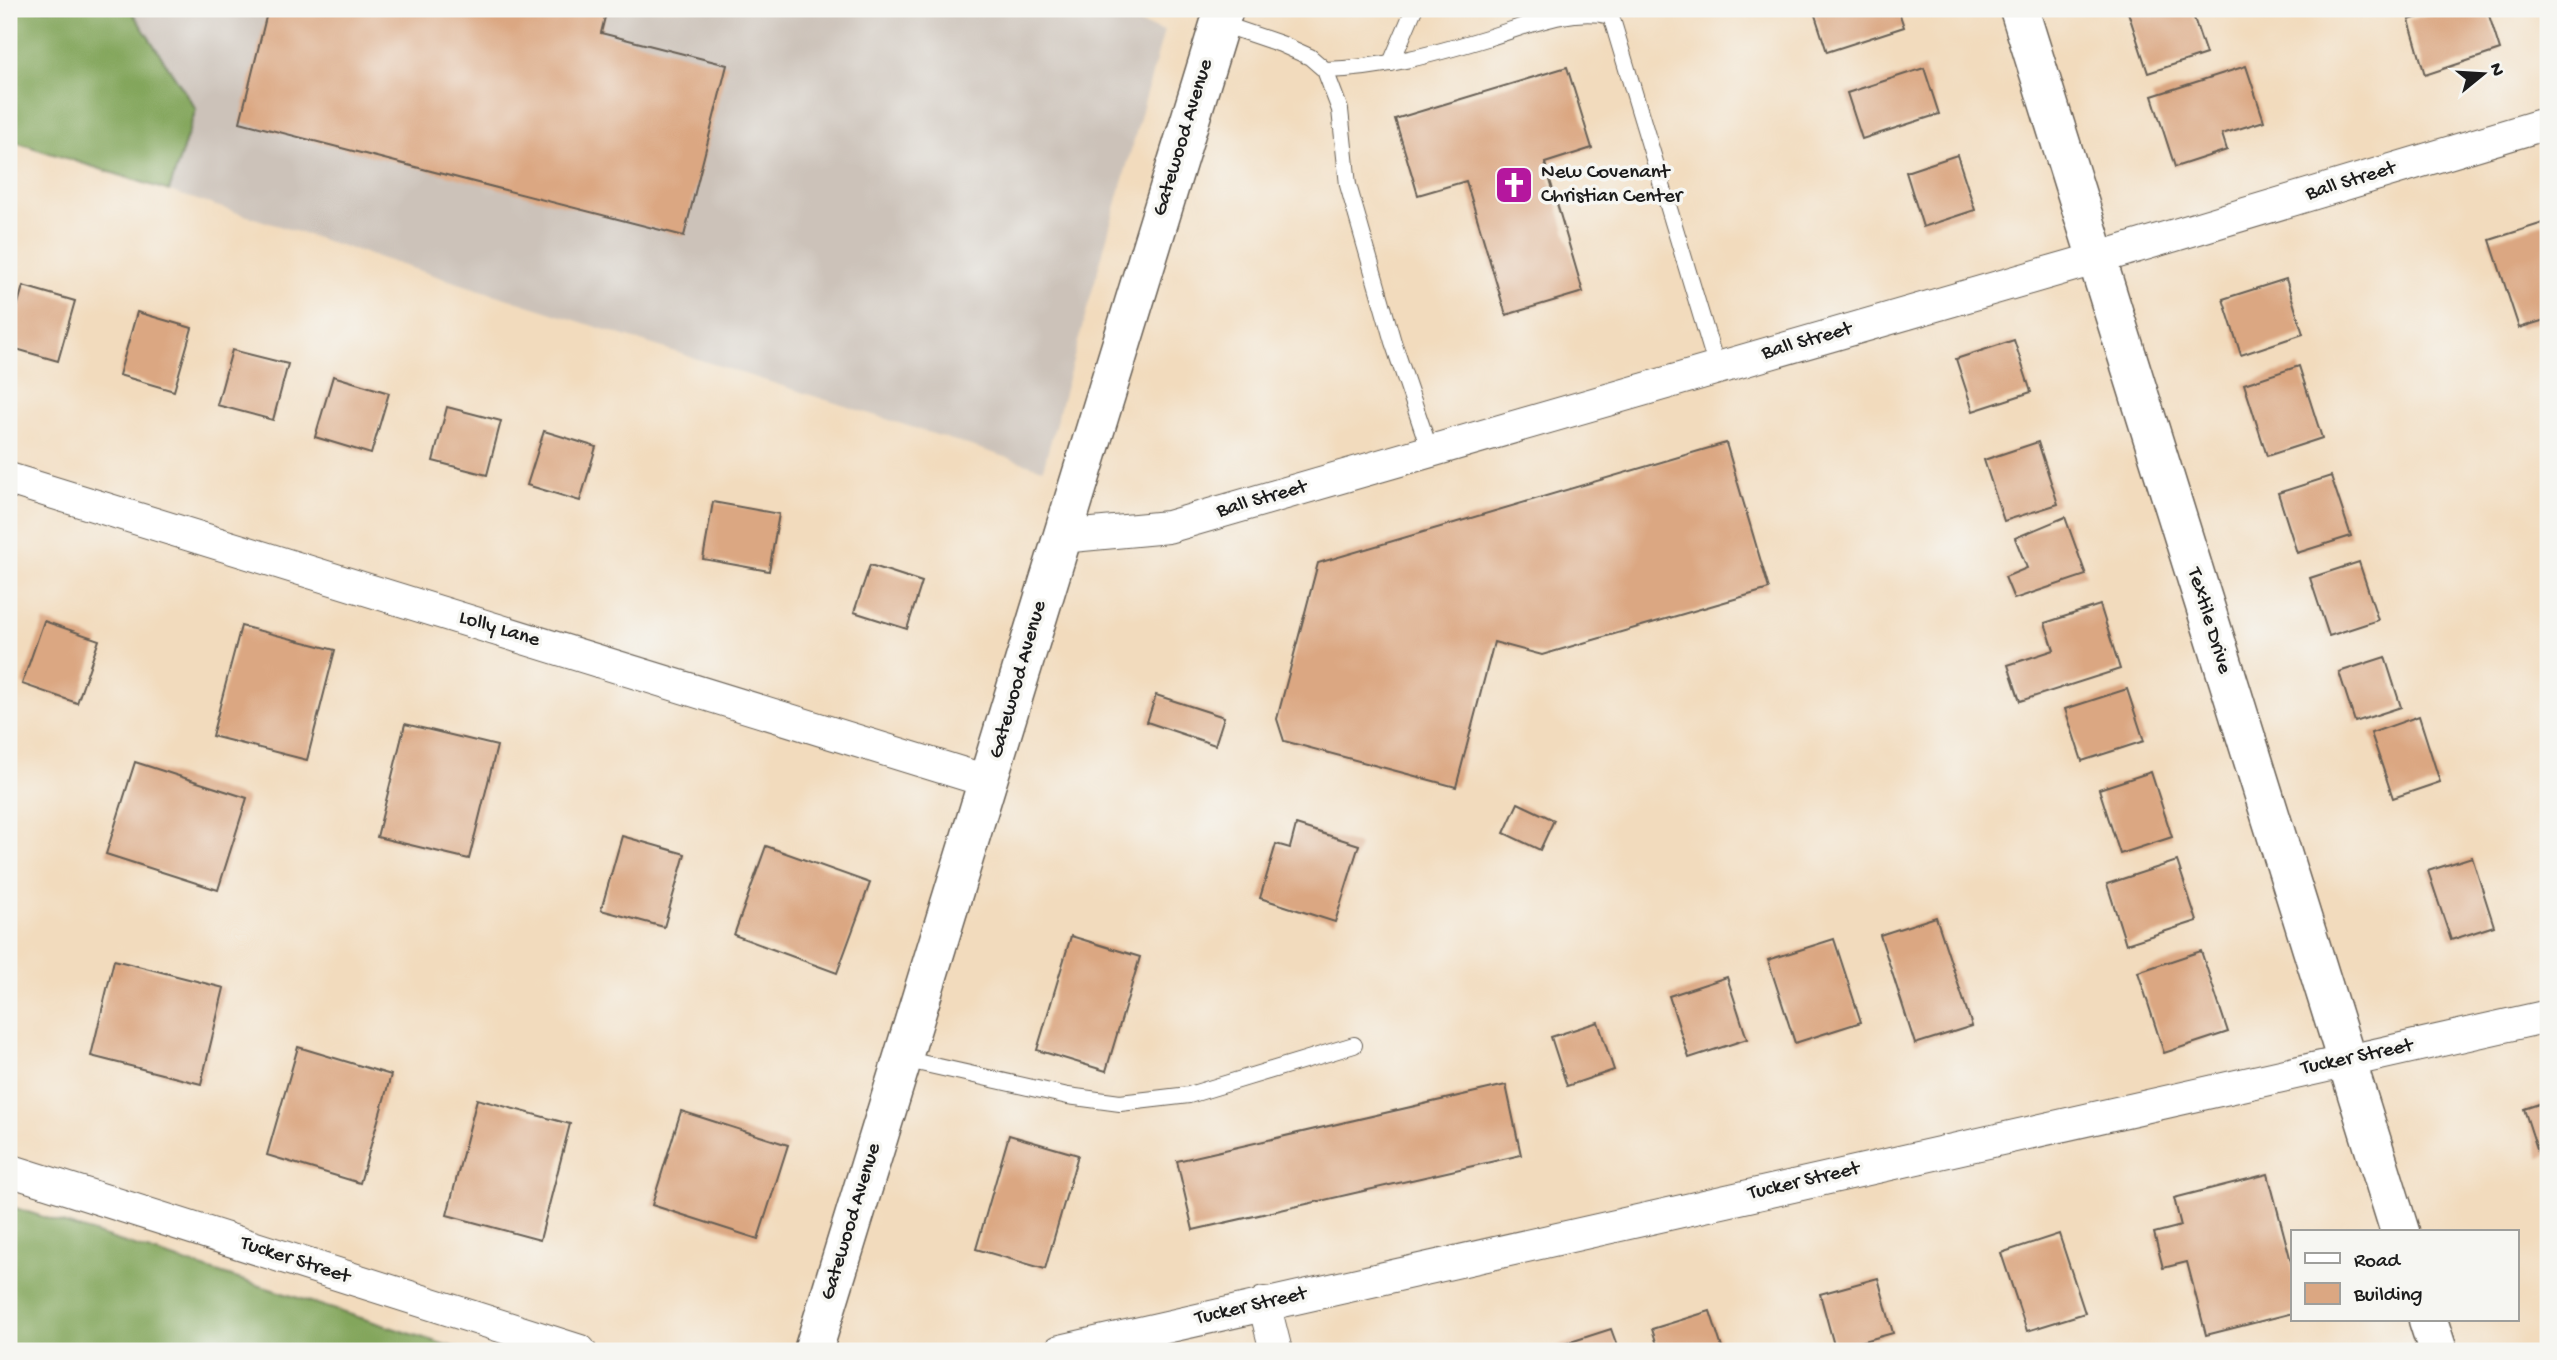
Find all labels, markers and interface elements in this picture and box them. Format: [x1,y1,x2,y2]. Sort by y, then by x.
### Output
north arrow [2448,38,2518,108]
street label: Gatewood Avenue [1148,55,1220,220]
text: N [2483,60,2509,79]
street label: Ball Street [2302,156,2401,208]
place label: New Covenant Christian Center [1541,161,1684,210]
church icon: New Covenant Christian Center [1493,164,1535,206]
street label: Ball Street [1758,317,1857,367]
street label: Ball Street [1213,475,1312,525]
street label: Textile Drive [2180,564,2236,678]
street label: Gatewood Avenue [985,597,1054,762]
street label: Lolly Lane [456,606,544,654]
street label: Tucker Street [2298,1033,2418,1082]
street label: Gatewood Avenue [816,1139,888,1304]
street label: Tucker Street [1745,1156,1865,1207]
legend [2291,1230,2518,1322]
street label: Tucker Street [236,1231,355,1291]
text: Road [2354,1250,2402,1275]
street label: Tucker Street [1192,1281,1312,1332]
text: Building [2353,1284,2423,1309]

